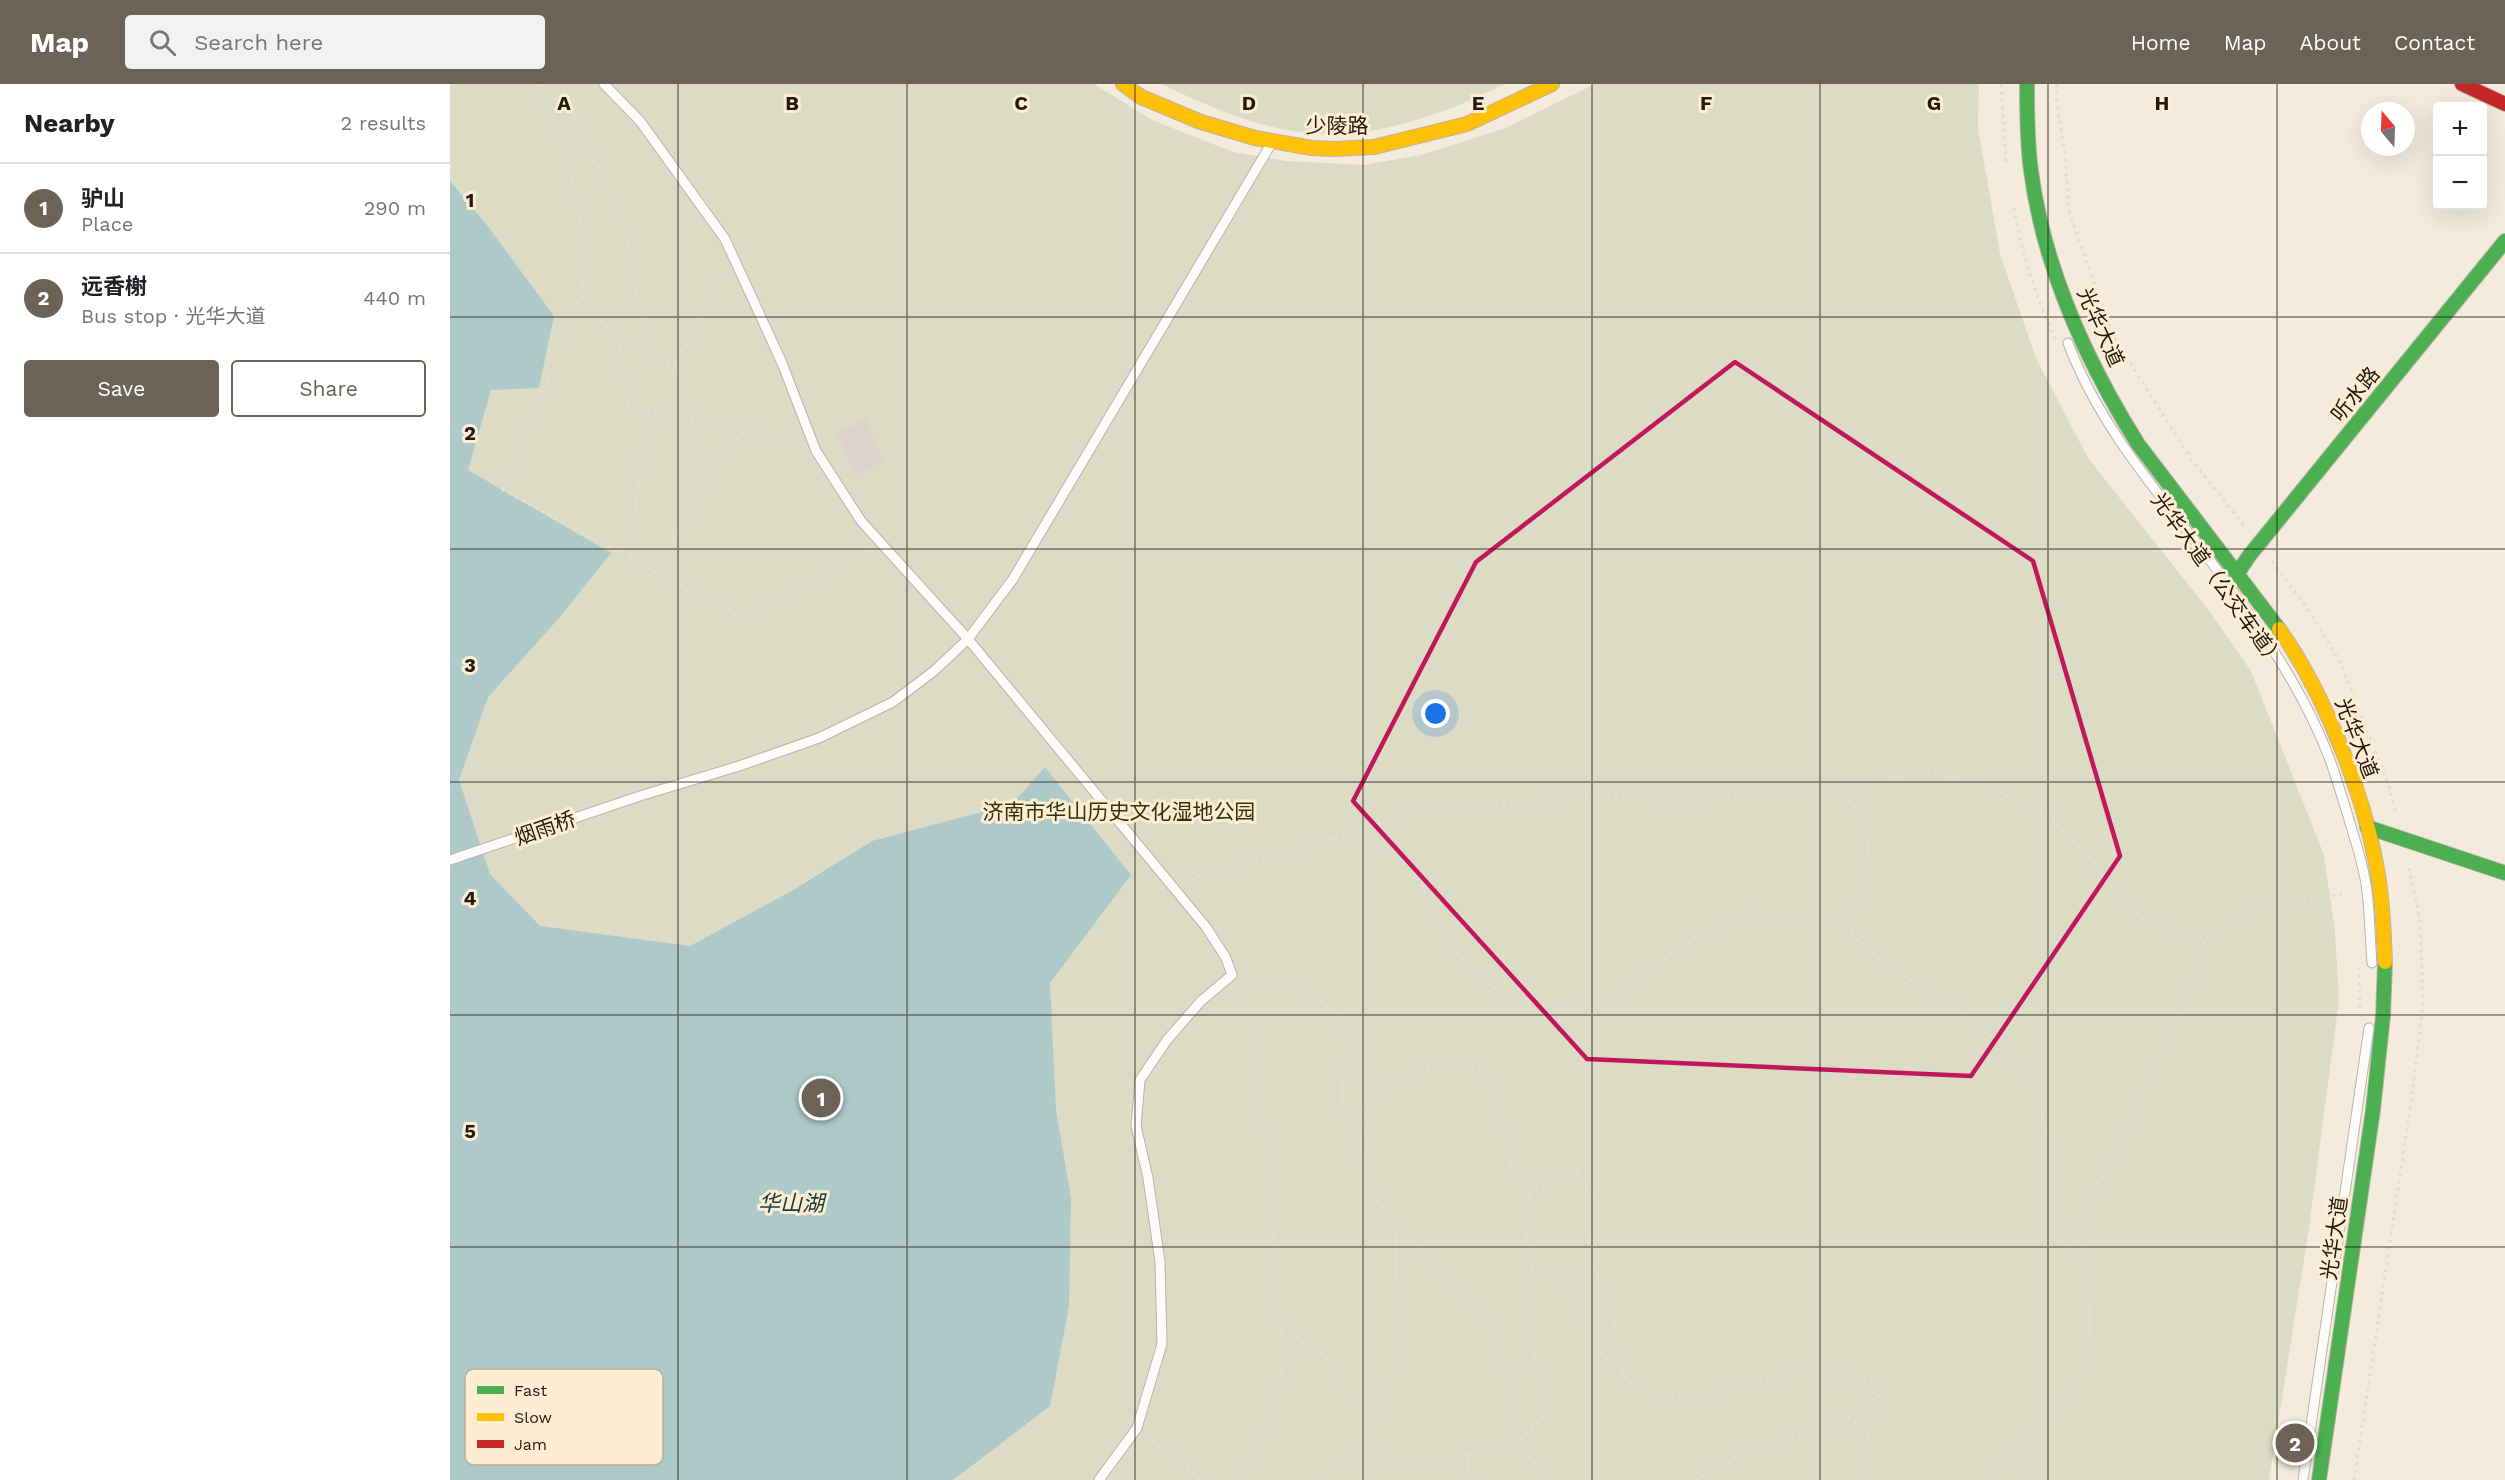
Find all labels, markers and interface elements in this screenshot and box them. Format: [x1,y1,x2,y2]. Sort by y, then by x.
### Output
search box [125,15,545,69]
text: Map [30,26,89,59]
icon: search [146,26,179,59]
text: Search here [194,30,323,55]
text: Home [2131,30,2191,55]
text: Map [2224,30,2267,55]
text: About [2300,30,2361,55]
text: Contact [2394,30,2475,55]
text: A [557,91,571,115]
text: B [785,91,799,115]
text: C [1014,91,1028,115]
text: D [1242,91,1256,115]
text: E [1472,91,1484,115]
text: F [1700,91,1712,115]
text: G [1927,91,1941,115]
text: H [2155,91,2169,115]
north arrow [2361,102,2415,156]
map controls [2433,102,2487,210]
button: + [2433,102,2487,156]
text: Nearby [24,108,115,138]
text: 2 results [341,111,426,135]
street label: 少陵路 [1306,113,1369,138]
button: − [2433,156,2487,210]
text: 驴山 [81,186,125,211]
text: 1 [466,188,474,212]
text: 1 [39,196,48,220]
text: 290 m [364,196,426,220]
text: Place [81,212,133,236]
text: 远香榭 [81,274,147,299]
street label: 光华大道 [2072,284,2130,370]
text: 2 [38,286,49,310]
text: 440 m [363,286,426,310]
text: Bus stop · 光华大道 [81,304,265,328]
button: Save [24,360,219,417]
button: Share [231,360,426,417]
street label: 听水路 [2325,362,2385,426]
text: 2 [464,421,476,445]
street label: 光华大道（公交车道） [2146,488,2290,672]
text: 3 [464,653,476,677]
street label: 光华大道 [2330,694,2384,782]
your location [1421,699,1450,728]
park label: 济南市华山历史文化湿地公园 [983,799,1256,824]
street label: 烟雨桥 [511,806,579,850]
text: 4 [464,886,477,910]
pin: 1 [802,1076,841,1120]
text: 5 [464,1119,476,1143]
water label: 华山湖 [758,1191,827,1216]
street label: 光华大道 [2316,1195,2352,1281]
legend [465,1369,663,1465]
text: Fast [514,1381,547,1400]
text: Slow [514,1408,552,1427]
pin: 2 [2276,1420,2314,1466]
text: Jam [514,1435,547,1454]

